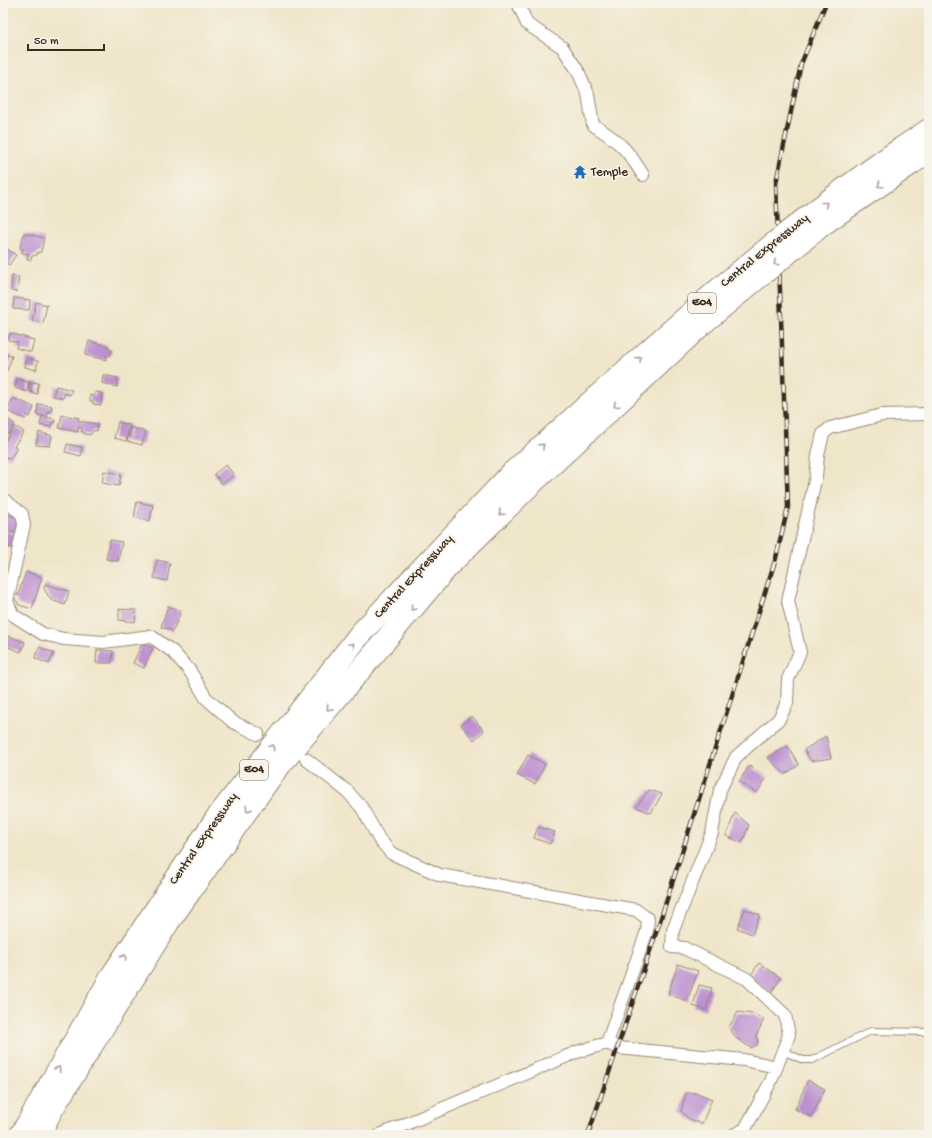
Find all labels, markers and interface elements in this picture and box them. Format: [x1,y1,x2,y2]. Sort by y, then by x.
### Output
scale bar [28,26,104,52]
text: 50 m [34,35,59,49]
temple icon: Temple [572,164,588,180]
place label: Temple [590,165,628,180]
one-way arrow [877,180,884,188]
one-way arrow [820,202,827,209]
street label: Central Expressway [718,211,812,291]
one-way arrow [774,259,781,266]
road number: E04 [688,293,716,313]
one-way arrow [635,357,642,364]
one-way arrow [613,400,621,408]
one-way arrow [538,444,545,451]
one-way arrow [498,509,506,516]
street label: Central Expressway [371,532,457,622]
one-way arrow [410,604,417,611]
one-way arrow [347,642,354,649]
one-way arrow [326,703,333,710]
one-way arrow [267,745,274,752]
road number: E04 [240,760,268,780]
street label: Central Expressway [167,790,242,888]
one-way arrow [246,805,253,812]
one-way arrow [120,954,127,961]
one-way arrow [54,1065,61,1073]

